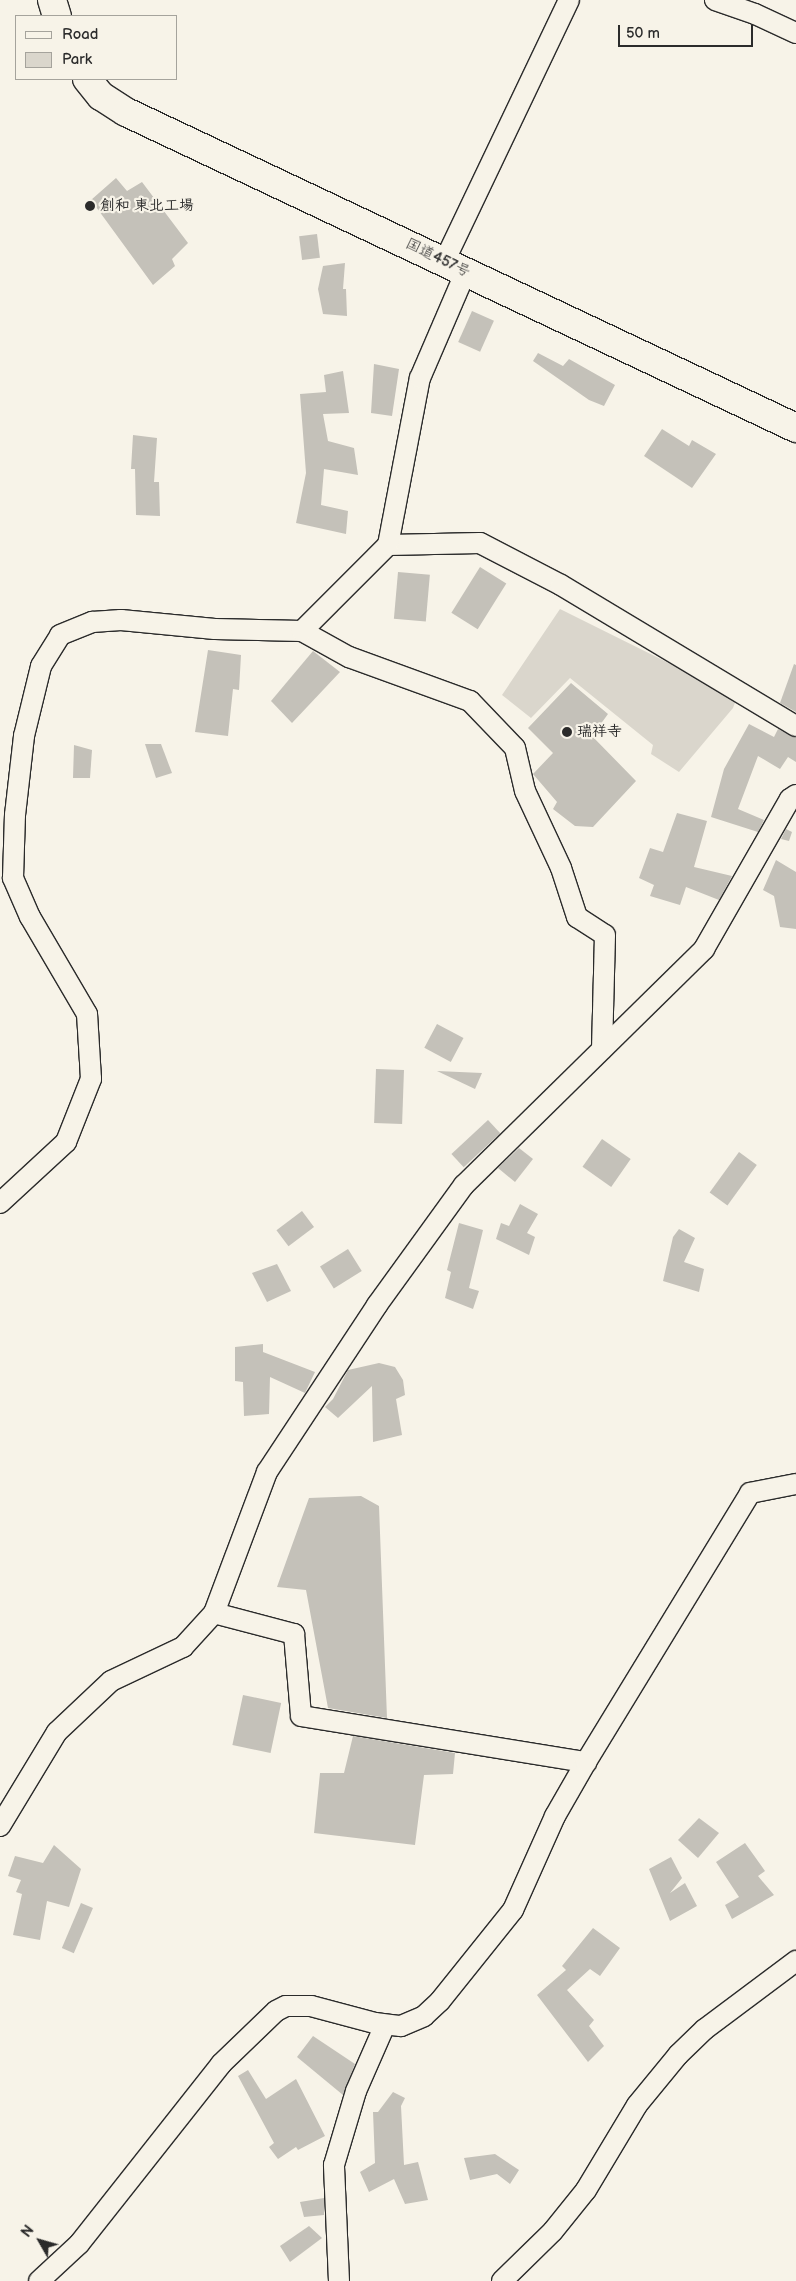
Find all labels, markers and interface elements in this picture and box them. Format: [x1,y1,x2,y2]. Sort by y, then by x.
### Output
legend [15,15,178,80]
scale bar [621,15,756,47]
text: 50 m [626,24,660,43]
text: Road [62,25,98,44]
text: Park [62,50,92,69]
place label: 創和 東北工場 [100,197,194,215]
marker: 創和 東北工場 [84,200,96,212]
street label: 国道457号 [403,235,473,281]
place label: 瑞祥寺 [577,723,622,741]
marker: 瑞祥寺 [561,726,573,738]
north arrow [15,2216,65,2266]
text: N [18,2222,38,2241]

